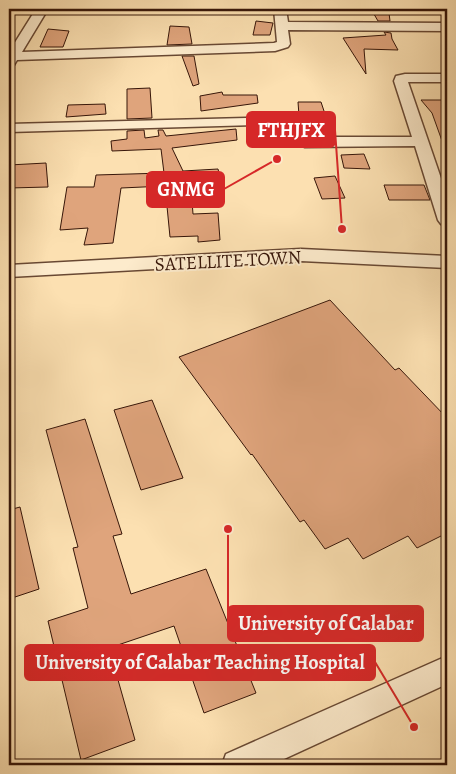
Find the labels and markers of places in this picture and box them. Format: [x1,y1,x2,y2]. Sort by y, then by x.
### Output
callout: FTHJFX [247,112,335,147]
callout: GNMG [147,172,224,207]
callout: University of Calabar [228,606,423,641]
callout: University of Calabar Teaching Hospital [25,645,375,680]

